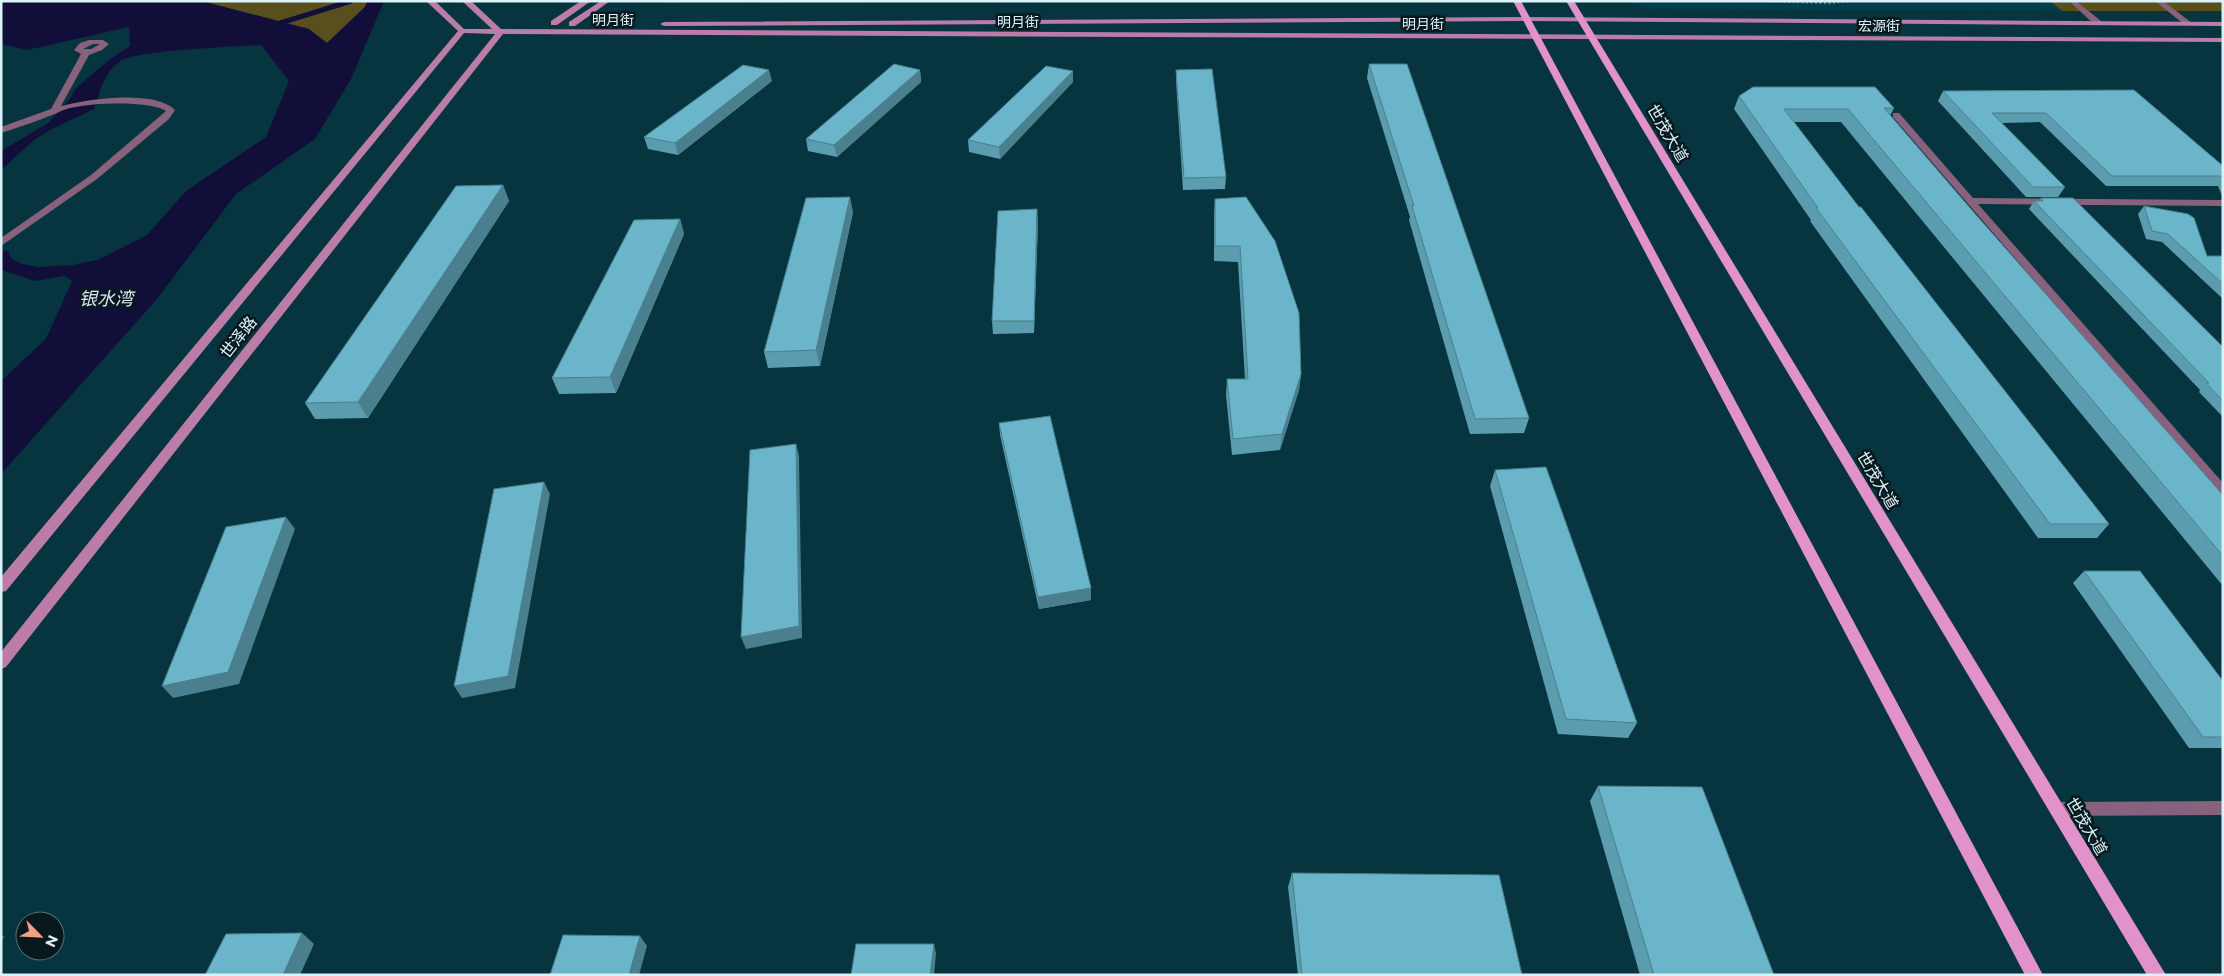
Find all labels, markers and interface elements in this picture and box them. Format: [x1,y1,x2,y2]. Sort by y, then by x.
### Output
street label: 明月街 [592,11,634,29]
street label: 明月街 [997,13,1039,31]
street label: 明月街 [1402,15,1444,33]
street label: 宏源街 [1858,17,1900,35]
street label: 世茂大道 [1643,101,1692,166]
water label: 银水湾 [79,288,136,310]
street label: 世泽路 [216,313,261,362]
street label: 世茂大道 [1853,448,1902,513]
street label: 世茂大道 [2062,794,2111,859]
north arrow [15,911,65,961]
text: N [41,932,62,950]

